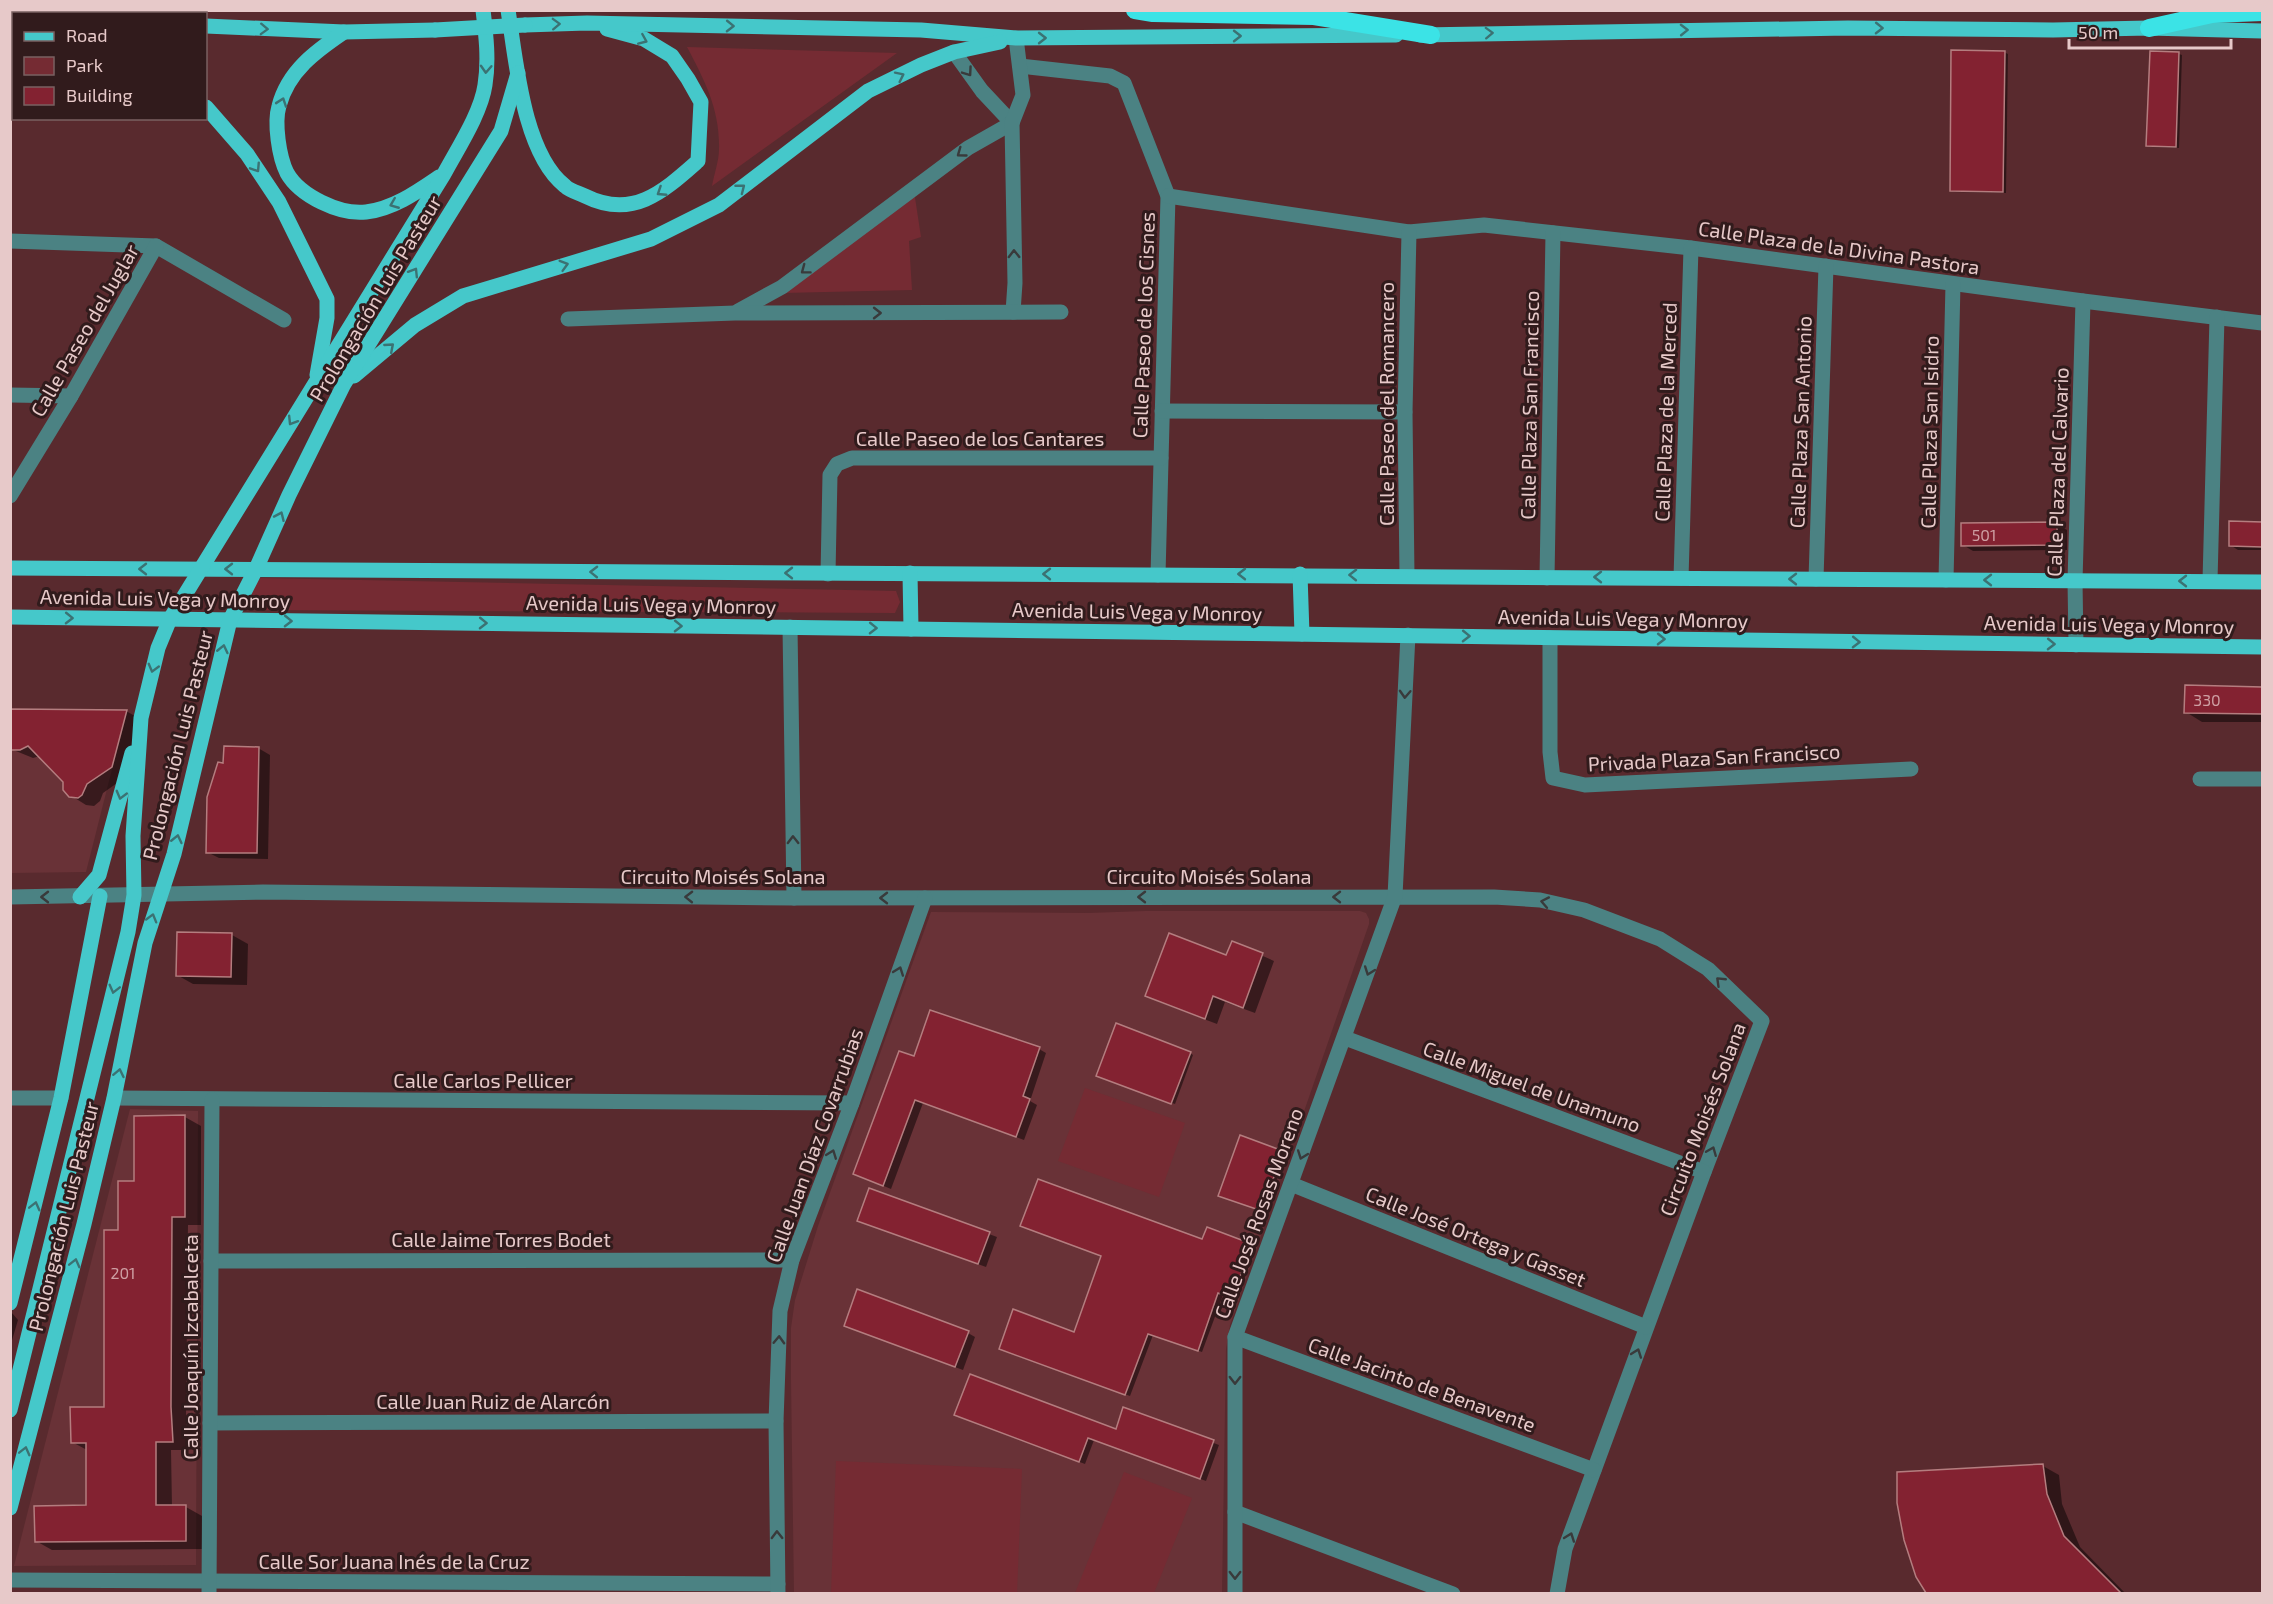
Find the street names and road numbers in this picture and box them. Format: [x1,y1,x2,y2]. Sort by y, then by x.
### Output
street label: Prolongación Luis Pasteur [304,191,446,405]
street label: Calle Paseo de los Cisnes [1127,211,1159,439]
street label: Calle Plaza de la Divina Pastora [1697,215,1981,279]
street label: Calle Paseo del Juglar [25,240,143,420]
street label: Calle Paseo del Romancero [1374,282,1398,526]
street label: Calle Plaza San Francisco [1515,290,1543,520]
street label: Calle Plaza de la Merced [1649,302,1681,522]
street label: Calle Plaza San Antonio [1784,315,1816,529]
street label: Calle Plaza San Isidro [1915,335,1943,529]
street label: Calle Plaza del Calvario [2041,367,2073,577]
street label: Calle Paseo de los Cantares [856,426,1104,450]
street label: Avenida Luis Vega y Monroy [40,584,291,612]
street label: Avenida Luis Vega y Monroy [526,590,777,618]
street label: Avenida Luis Vega y Monroy [1012,597,1263,625]
street label: Avenida Luis Vega y Monroy [1498,604,1749,632]
street label: Avenida Luis Vega y Monroy [1984,610,2235,638]
street label: Prolongación Luis Pasteur [137,628,217,862]
street label: Privada Plaza San Francisco [1587,738,1841,776]
street label: Circuito Moisés Solana [620,864,826,888]
street label: Circuito Moisés Solana [1106,864,1312,888]
street label: Circuito Moisés Solana [1654,1019,1750,1219]
street label: Calle Juan Díaz Covarrubias [760,1025,868,1265]
street label: Calle Miguel de Unamuno [1420,1035,1644,1137]
street label: Calle Carlos Pellicer [393,1068,573,1092]
street label: Prolongación Luis Pasteur [23,1099,103,1333]
street label: Calle José Rosas Moreno [1209,1104,1307,1322]
street label: Calle José Ortega y Gasset [1362,1181,1590,1291]
street label: Calle Jaime Torres Bodet [391,1227,611,1251]
street label: Calle Joaquín Izcabalceta [178,1234,202,1460]
street label: Calle Jacinto de Benavente [1305,1332,1539,1436]
street label: Calle Juan Ruiz de Alarcón [376,1389,610,1413]
street label: Calle Sor Juana Inés de la Cruz [258,1549,530,1573]

